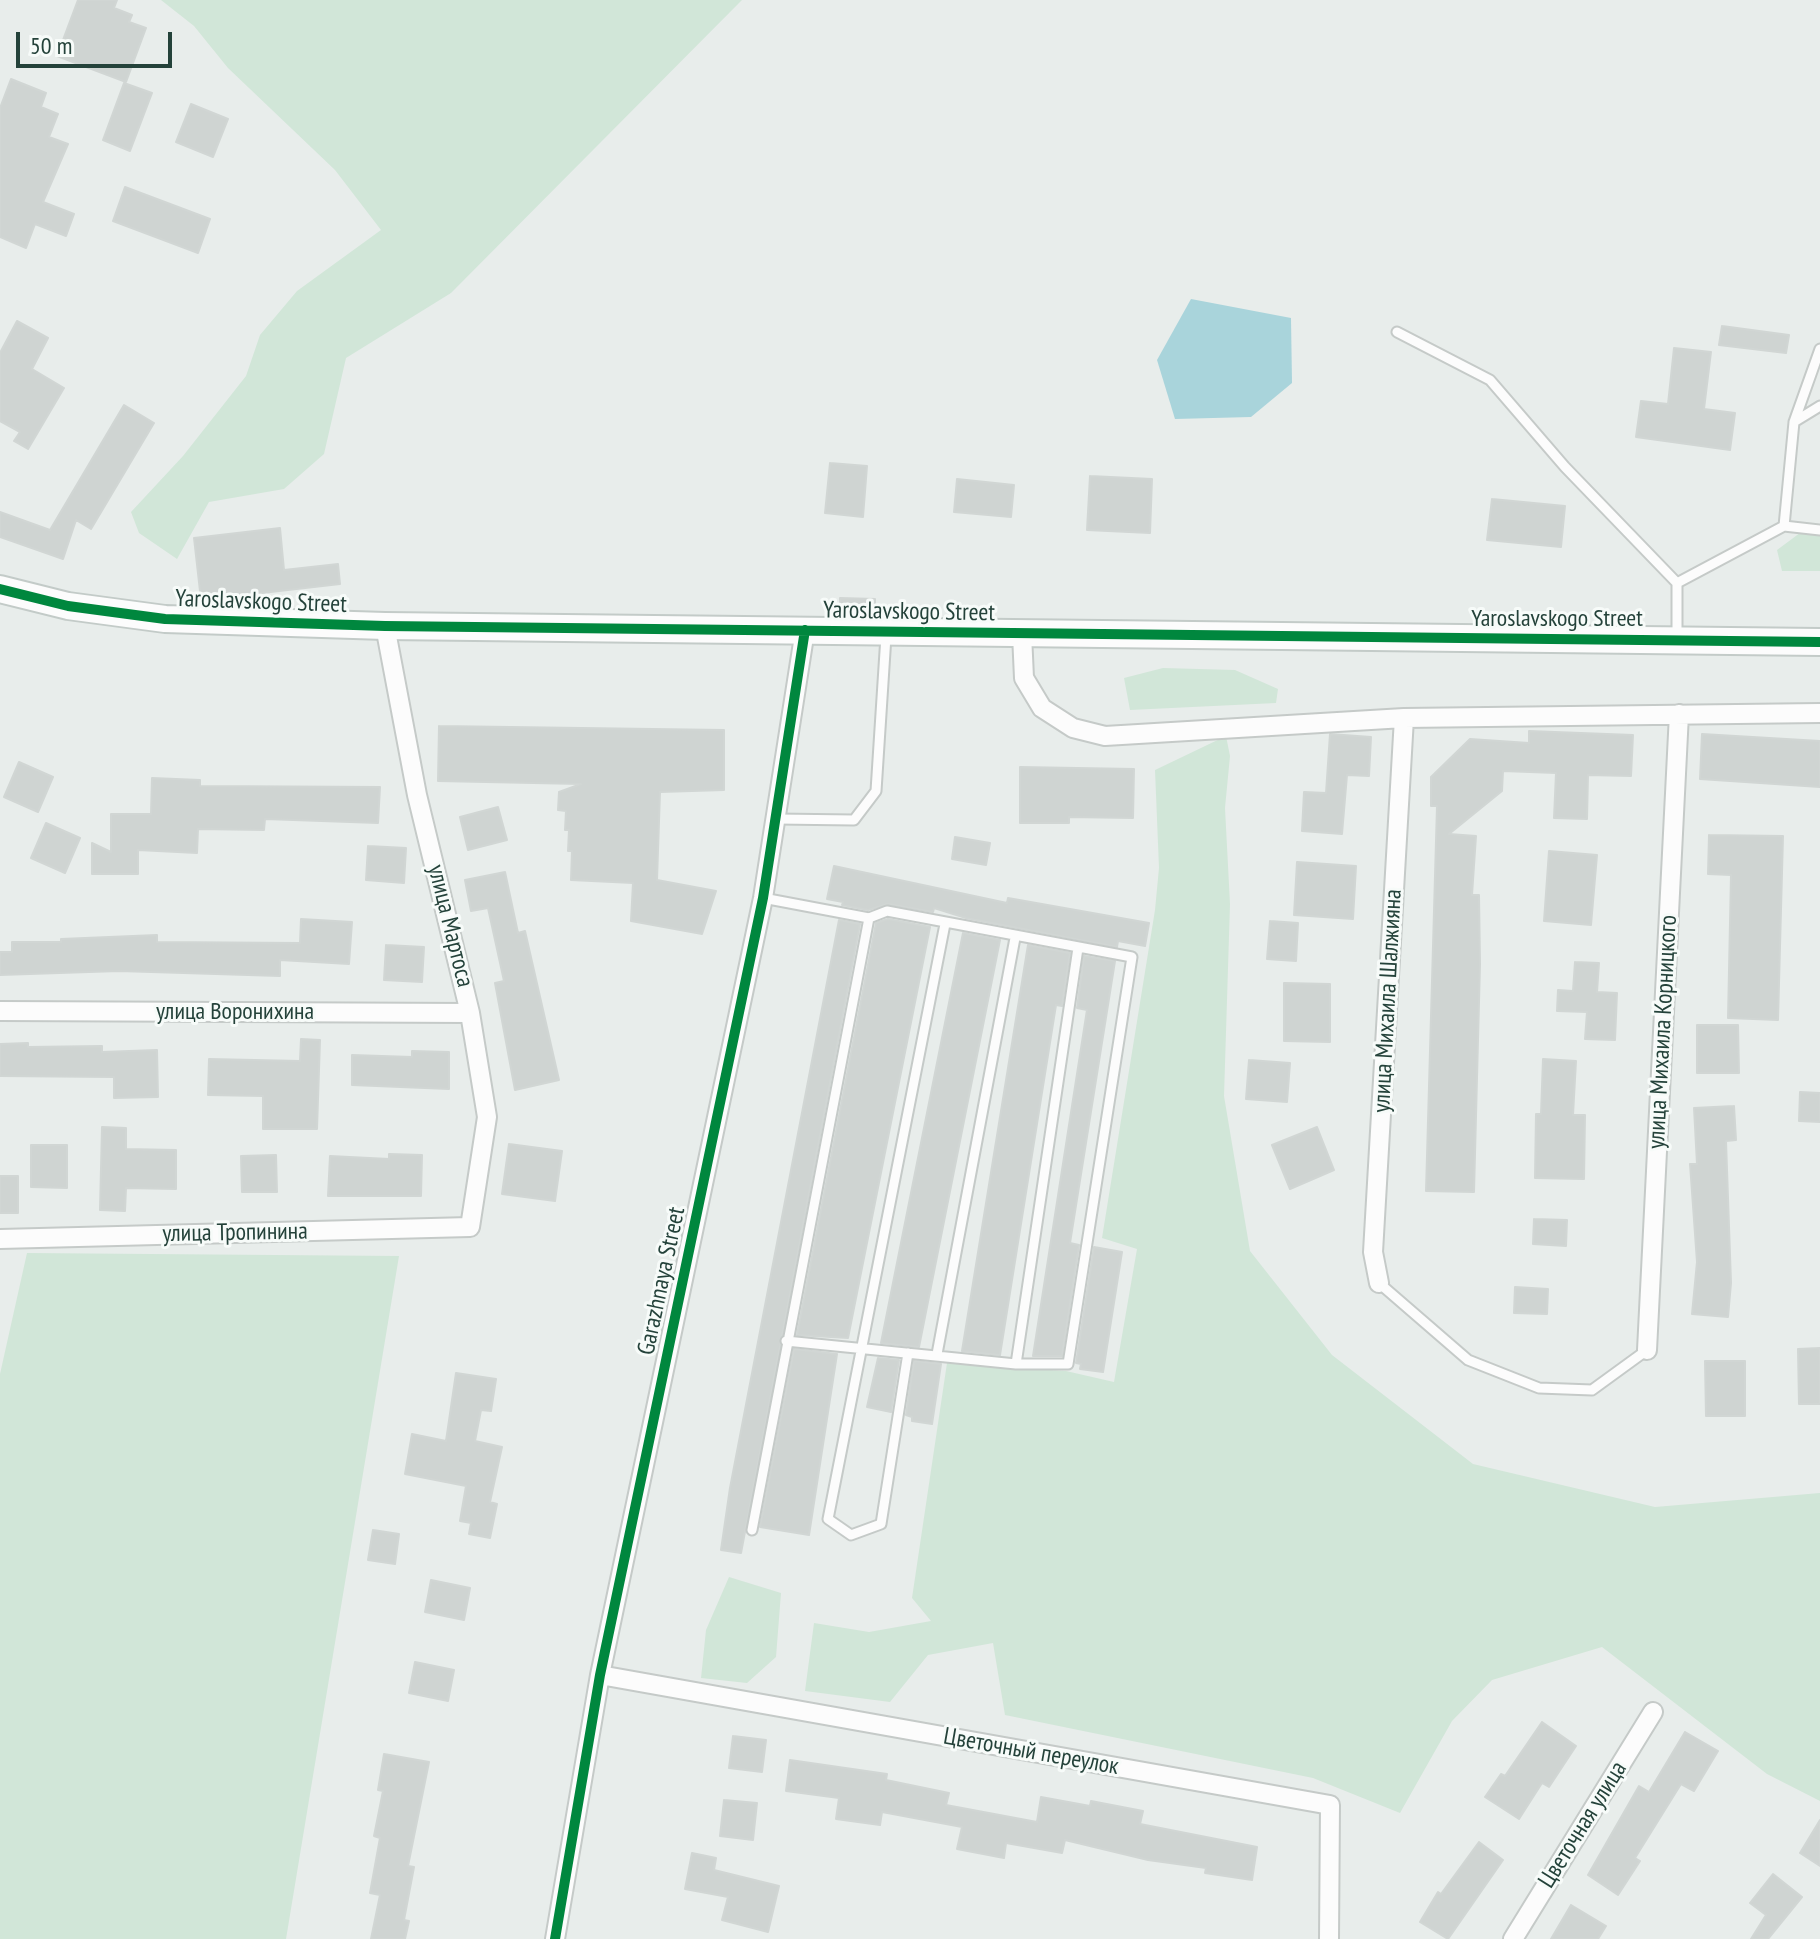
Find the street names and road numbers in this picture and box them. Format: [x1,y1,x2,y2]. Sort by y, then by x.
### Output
street label: Yaroslavskogo Street [175,585,347,619]
street label: Yaroslavskogo Street [823,596,995,628]
street label: Yaroslavskogo Street [1471,605,1643,633]
street label: улица Мартоса [421,862,479,990]
street label: улица Михаила Шалжияна [1368,889,1408,1113]
street label: улица Михаила Корницкого [1642,914,1684,1150]
street label: улица Воронихина [156,998,314,1026]
street label: Garazhnaya Street [632,1204,692,1358]
street label: улица Тропинина [162,1217,308,1249]
street label: Цветочный переулок [941,1722,1121,1782]
street label: Цветочная улица [1533,1756,1633,1894]

